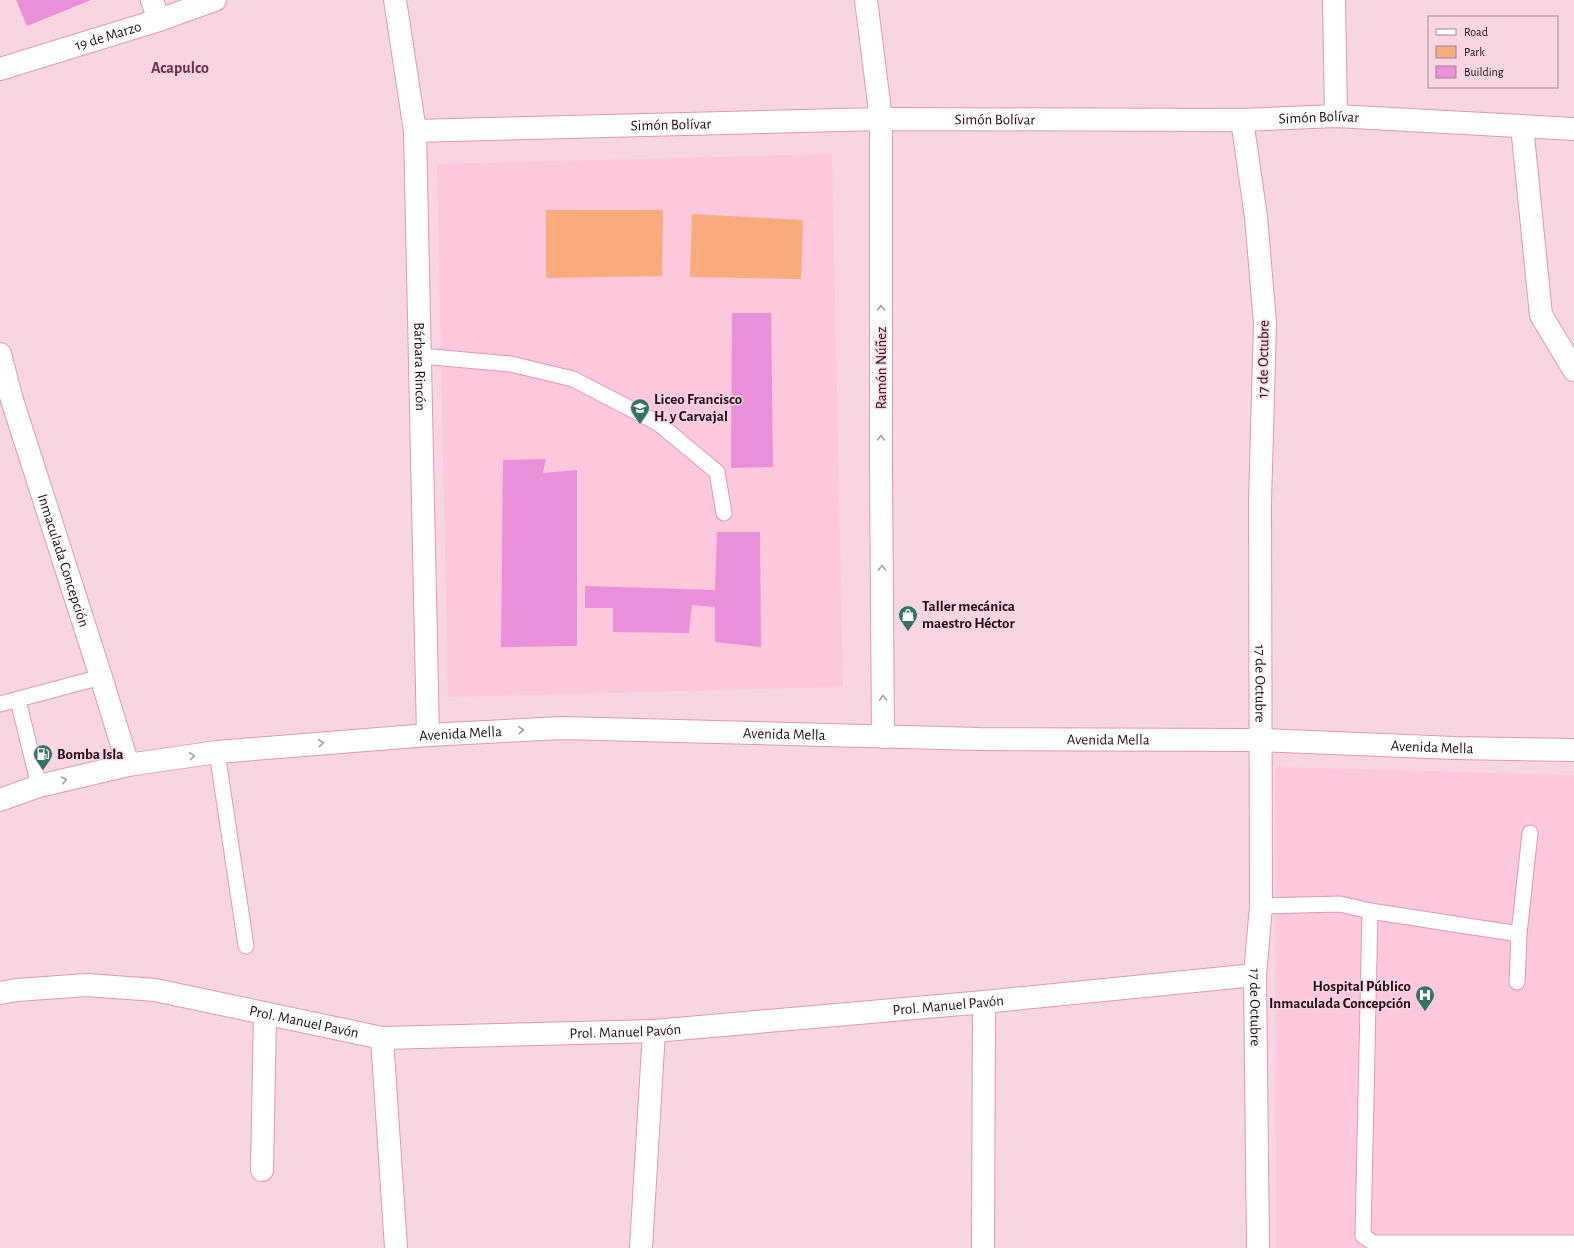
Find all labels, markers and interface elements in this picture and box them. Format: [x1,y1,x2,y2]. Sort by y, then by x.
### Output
legend [1428,16,1558,88]
street label: 19 de Marzo [73,19,143,53]
text: Road [1464,26,1488,38]
text: Park [1464,46,1485,58]
district label: Acapulco [151,60,209,76]
text: Building [1464,66,1504,78]
street label: Simón Bolívar [1278,109,1360,126]
street label: Simón Bolívar [955,112,1035,127]
street label: Simón Bolívar [630,116,712,133]
one-way arrow [877,305,885,311]
street label: 17 de Octubre [1255,320,1272,398]
street label: Bárbara Rincón [411,322,428,411]
street label: Ramón Núñez [874,327,889,409]
place label: Liceo Francisco H. y Carvajal [654,392,742,424]
school or university icon: Liceo Francisco H. y Carvajal [629,397,651,425]
one-way arrow [877,435,885,441]
street label: Inmaculada Concepción [35,492,91,629]
one-way arrow [877,565,886,571]
place label: Taller mecánica maestro Héctor [922,599,1015,631]
shop icon: Taller mecánica maestro Héctor [897,604,919,632]
street label: 17 de Octubre [1252,644,1268,723]
one-way arrow [879,695,887,701]
street label: Avenida Mella [419,724,502,744]
one-way arrow [518,725,524,734]
street label: Avenida Mella [743,726,826,743]
street label: Avenida Mella [1067,732,1150,748]
street label: Avenida Mella [1390,738,1474,756]
one-way arrow [318,739,324,748]
fuel station icon: Bomba Isla [32,743,54,771]
place label: Bomba Isla [57,747,124,762]
one-way arrow [189,752,195,761]
one-way arrow [61,777,67,785]
street label: 17 de Octubre [1247,968,1263,1047]
place label: Hospital Público Inmaculada Concepción [1269,979,1411,1011]
hospital icon: Hospital Público Inmaculada Concepción [1414,984,1436,1012]
street label: Prol. Manuel Pavón [892,993,1005,1018]
street label: Prol. Manuel Pavón [248,1003,360,1041]
street label: Prol. Manuel Pavón [569,1022,682,1041]

